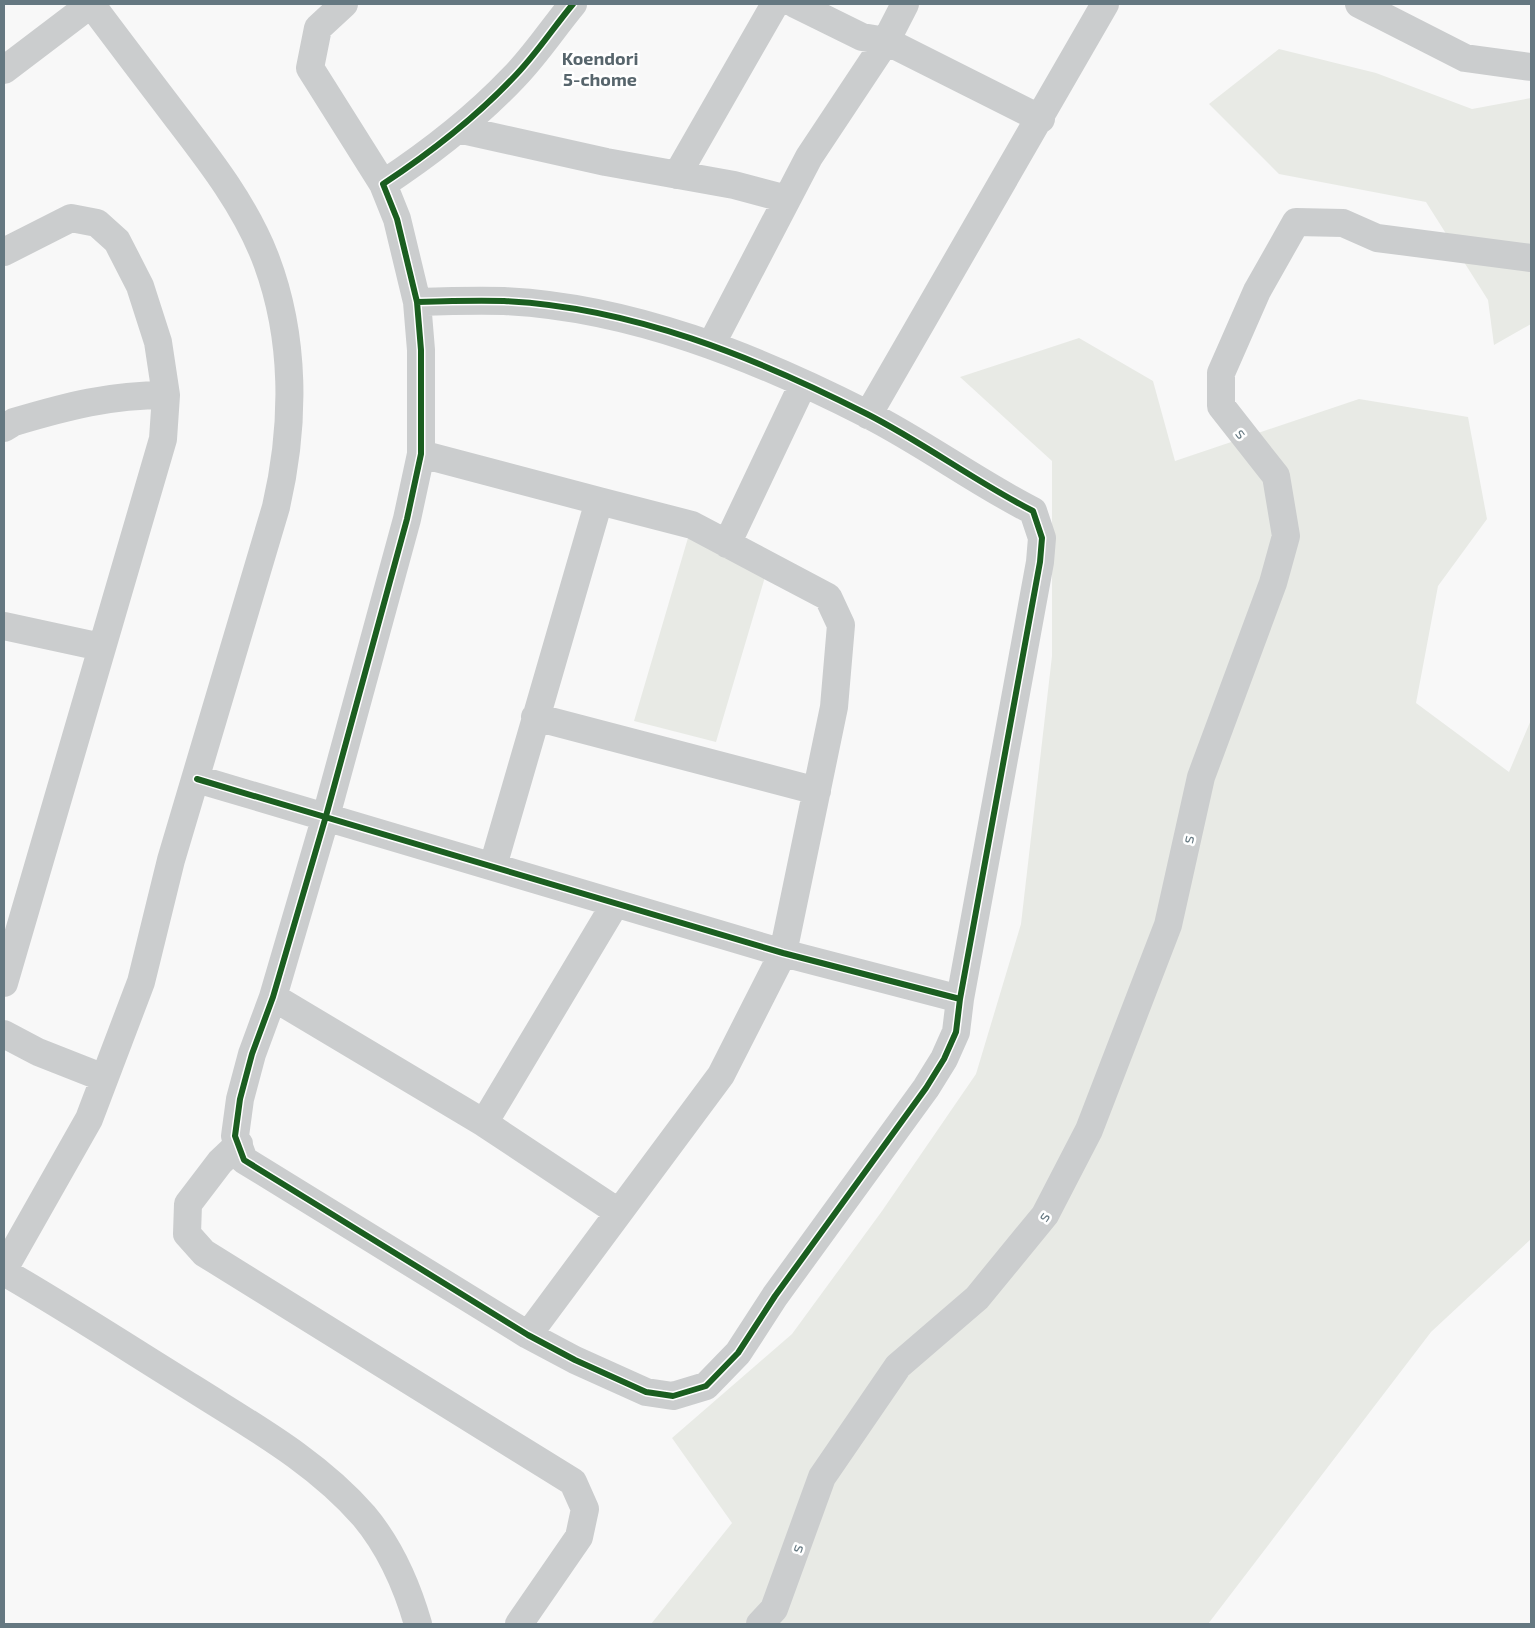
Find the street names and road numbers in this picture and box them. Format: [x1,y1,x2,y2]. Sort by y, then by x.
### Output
street label: s [1232,424,1252,442]
street label: s [1177,833,1197,845]
street label: s [1033,1207,1053,1225]
street label: s [786,1541,806,1555]

